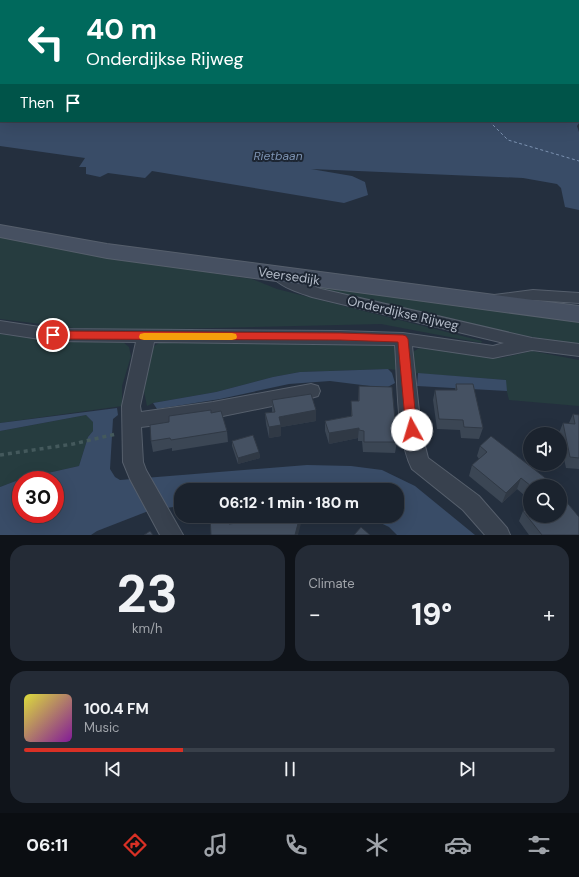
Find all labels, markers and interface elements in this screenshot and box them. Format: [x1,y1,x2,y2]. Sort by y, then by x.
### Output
text: 40 m [86,11,157,48]
icon: left [20,16,72,68]
text: Onderdijkse Rijweg [86,47,244,71]
icon: arrive [62,92,84,114]
text: Then [20,93,54,113]
water label: Rietbaan [253,148,303,164]
street label: Veersedijk [257,263,321,289]
street label: Onderdijkse Rijweg [346,292,460,334]
pin [36,318,70,352]
icon: arrive [42,324,64,346]
position arrow [391,409,433,451]
map controls [523,427,567,523]
button: sound [523,427,567,471]
speed limit sign: 30 [12,471,64,523]
button: search [523,479,567,523]
text: 06:12 · 1 min · 180 m [219,493,359,513]
text: 23 [117,560,178,628]
text: Climate [309,575,355,592]
text: 19° [411,595,452,634]
text: − [309,600,321,629]
text: + [543,600,555,629]
text: km/h [132,620,163,637]
text: 100.4 FM [84,699,149,719]
text: Music [84,719,119,736]
icon: previous [102,758,124,780]
icon: pause [279,758,301,780]
icon: next [456,758,478,780]
icon: directions [121,831,149,859]
icon: music [202,831,230,859]
icon: phone [282,831,310,859]
icon: climate [363,831,391,859]
icon: car [444,831,472,859]
icon: filters [525,831,553,859]
text: 06:11 [26,833,68,857]

